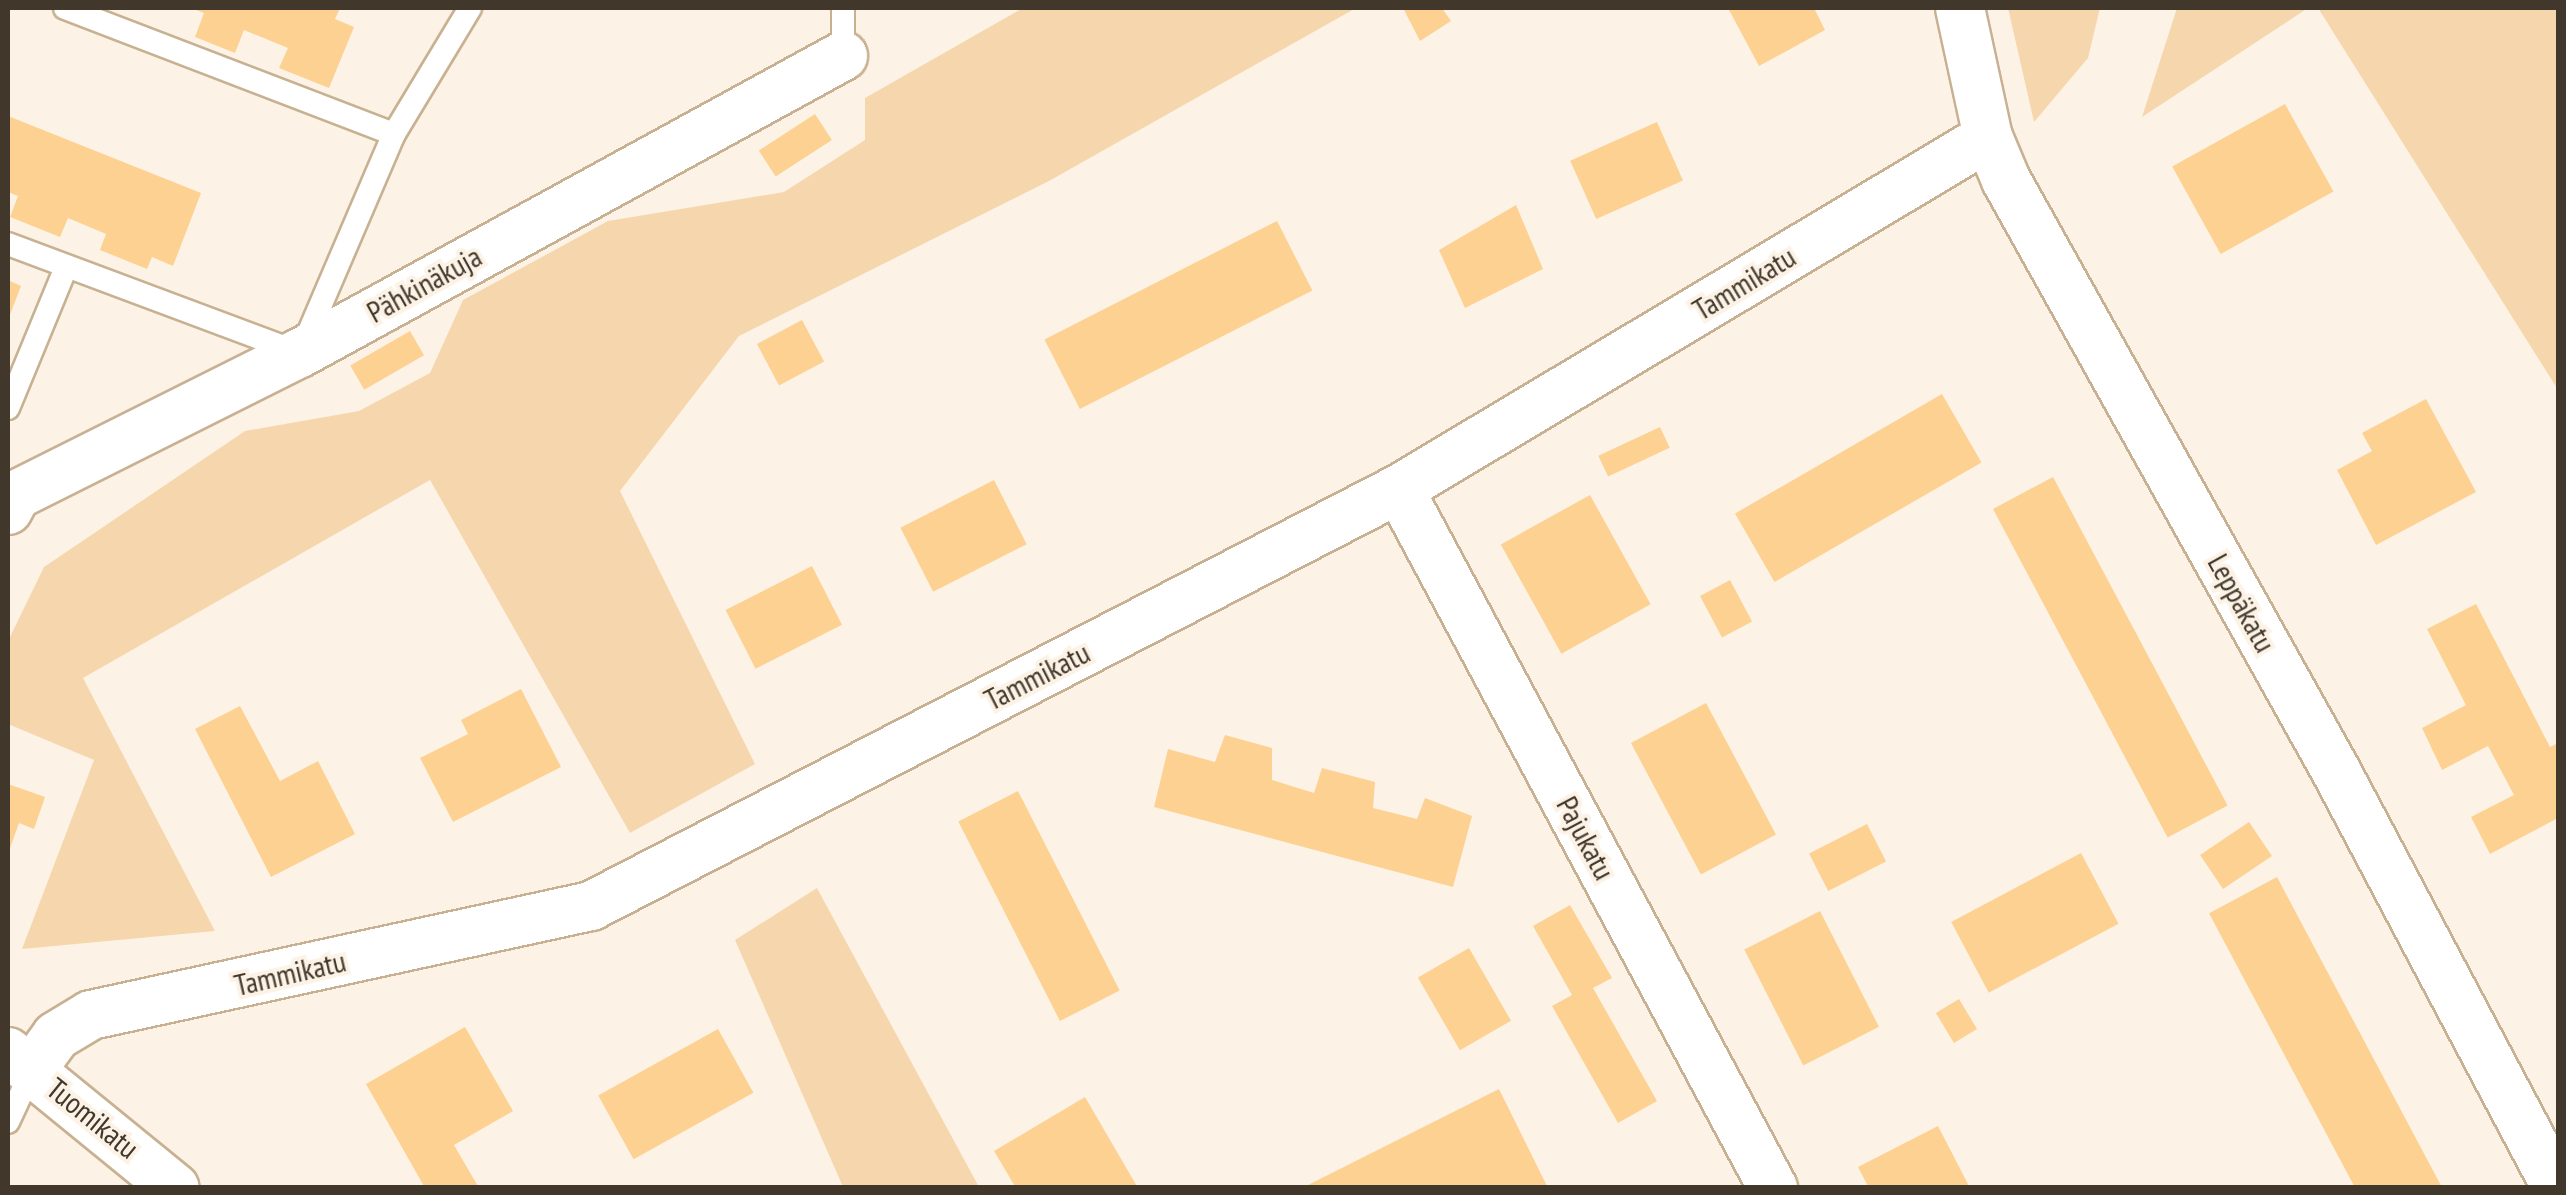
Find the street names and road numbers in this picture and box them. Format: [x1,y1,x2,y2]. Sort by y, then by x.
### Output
street label: Pähkinäkuja [361,238,487,330]
street label: Tammikatu [1686,238,1802,328]
street label: Leppäkatu [2200,548,2284,658]
street label: Tammikatu [978,634,1096,718]
street label: Pajukatu [1549,790,1623,886]
street label: Tammikatu [231,943,349,1003]
street label: Tuomikatu [40,1070,146,1166]

